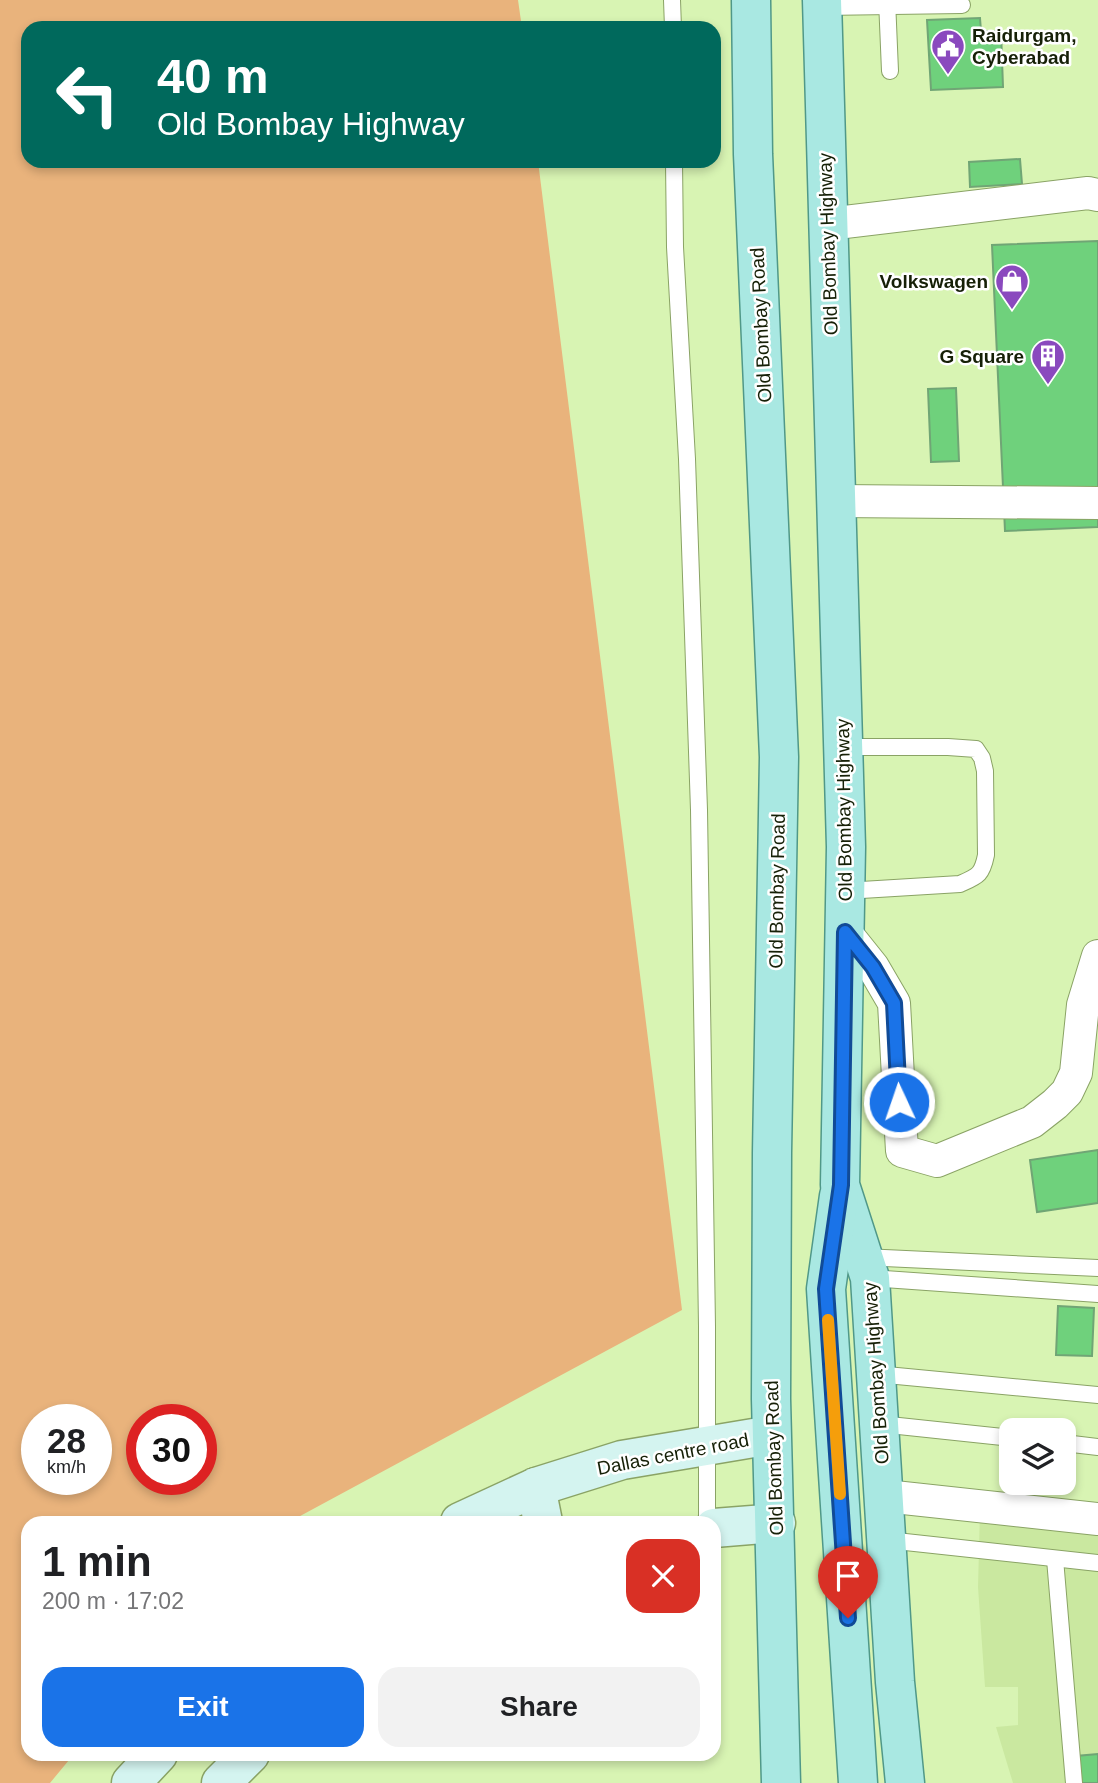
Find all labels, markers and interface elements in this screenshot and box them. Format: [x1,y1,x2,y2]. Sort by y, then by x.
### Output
place label: Raidurgam, Cyberabad [972,25,1077,68]
public building icon: Raidurgam, Cyberabad [929,27,967,76]
icon: left [42,49,133,140]
text: 40 m [157,49,269,103]
text: Old Bombay Highway [157,106,465,142]
street label: Old Bombay Highway [814,152,842,336]
street label: Old Bombay Road [746,247,776,403]
shop icon: Volkswagen [993,262,1031,311]
place label: Volkswagen [880,271,988,292]
building icon: G Square [1029,337,1067,386]
place label: G Square [940,346,1024,367]
street label: Old Bombay Highway [832,718,856,902]
street label: Old Bombay Road [765,813,789,969]
position arrow [862,1065,936,1139]
street label: Old Bombay Highway [859,1281,893,1465]
street label: Old Bombay Road [761,1380,787,1536]
speed limit sign: 30 [126,1404,217,1495]
map controls [999,1418,1076,1495]
button: layers [999,1418,1076,1495]
text: 28 [47,1421,86,1460]
street label: Dallas centre road [595,1429,751,1479]
text: km/h [47,1457,86,1477]
text: 1 min [42,1538,152,1585]
button: close [626,1539,700,1613]
pin [818,1546,878,1618]
icon: arrive [829,1557,867,1595]
text: 200 m · 17:02 [42,1588,184,1614]
button: Exit [42,1667,364,1747]
button: Share [378,1667,700,1747]

